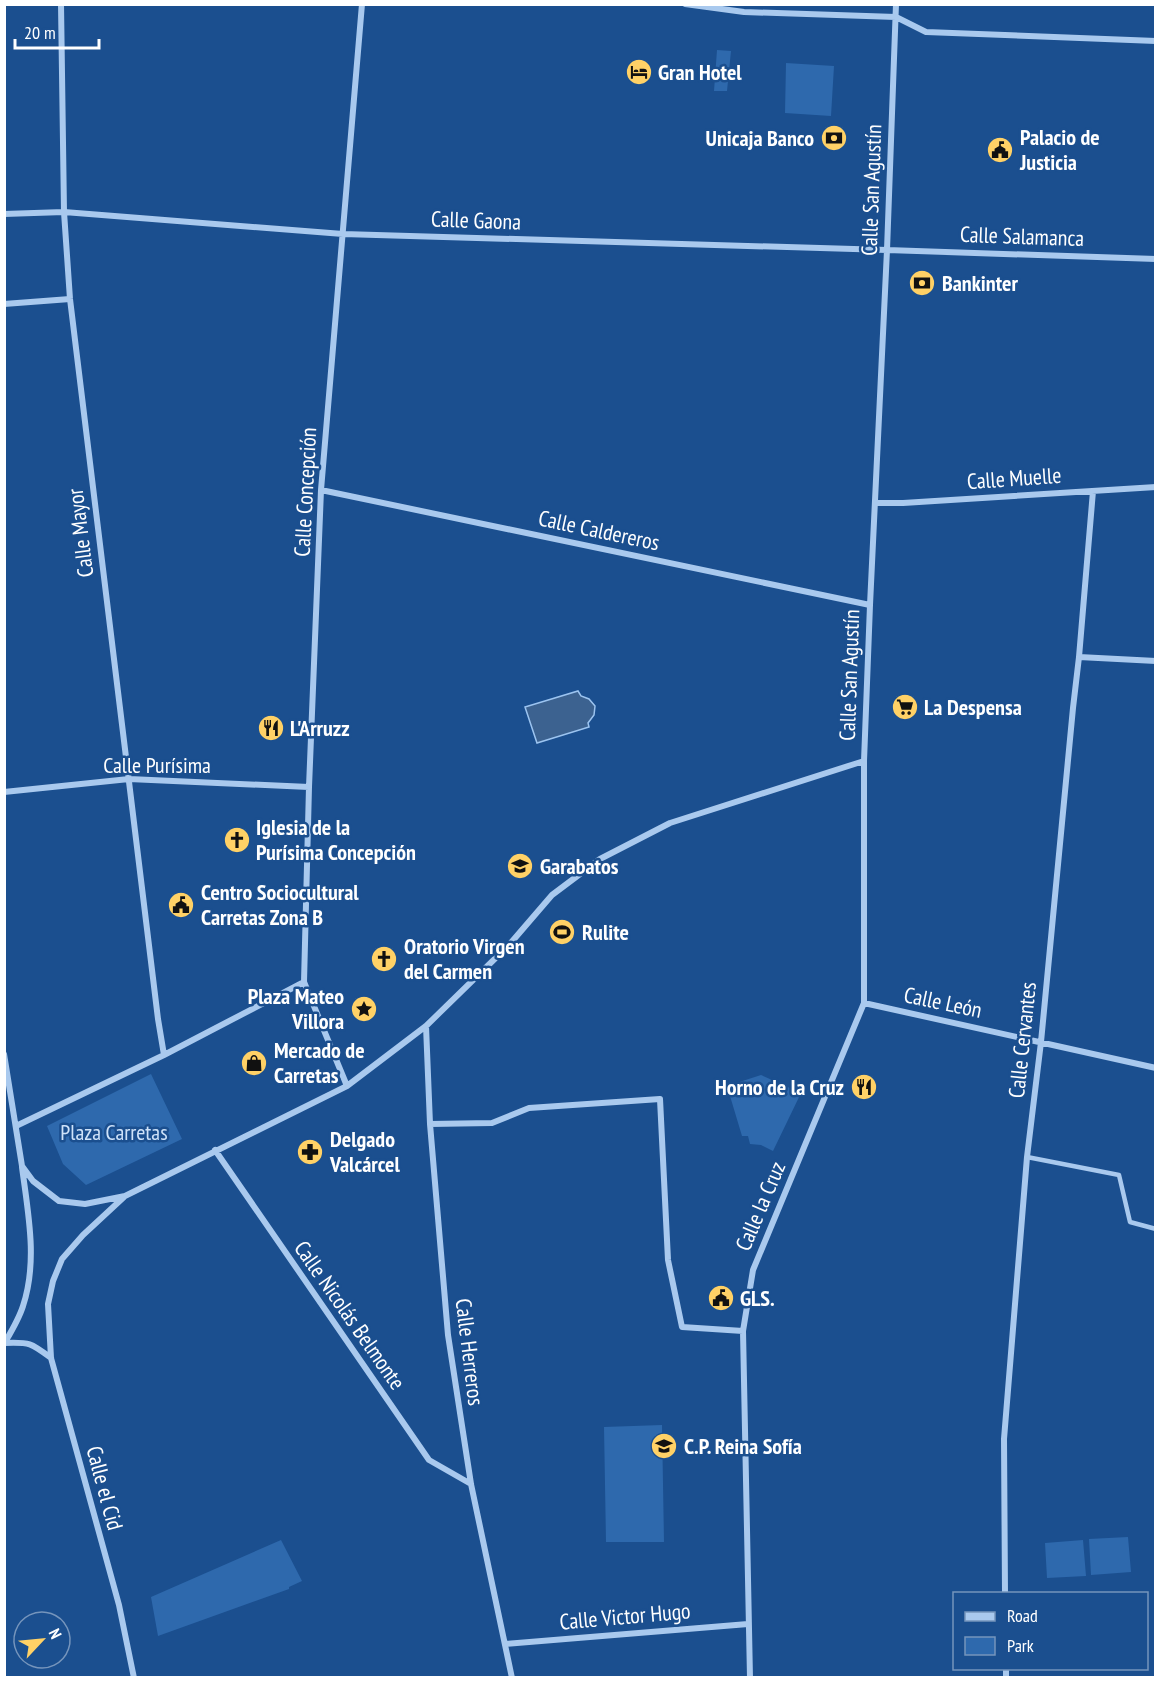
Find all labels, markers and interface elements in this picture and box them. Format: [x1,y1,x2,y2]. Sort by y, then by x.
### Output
scale bar [15,12,99,50]
text: 20 m [24,21,56,44]
hotel icon: Gran Hotel [624,57,654,87]
place label: Gran Hotel [658,58,742,86]
bank icon: Unicaja Banco [819,123,849,153]
place label: Palacio de Justicia [1019,123,1100,176]
place label: Unicaja Banco [706,124,814,152]
street label: Calle San Agustín [855,124,887,256]
public building icon: Palacio de Justicia [985,135,1015,165]
street label: Calle Gaona [430,204,522,236]
street label: Calle Salamanca [959,220,1085,252]
bank icon: Bankinter [907,268,937,298]
place label: Bankinter [942,269,1018,297]
street label: Calle Concepción [288,427,322,557]
street label: Calle Muelle [966,461,1062,495]
street label: Calle Mayor [61,487,99,579]
street label: Calle Caldereros [536,504,662,556]
street label: Calle San Agustín [833,609,865,741]
supermarket icon: La Despensa [890,692,920,722]
place label: La Despensa [924,693,1022,721]
restaurant icon: L'Arruzz [256,713,286,743]
place label: L'Arruzz [290,714,350,742]
street label: Calle Purísima [103,751,211,779]
place label: Iglesia de la Purísima Concepción [256,813,416,866]
church icon: Iglesia de la Purísima Concepción [222,825,252,855]
school or university icon: Garabatos [505,851,535,881]
place label: Garabatos [540,852,619,880]
place label: Centro Sociocultural Carretas Zona B [201,878,359,931]
public building icon: Centro Sociocultural Carretas Zona B [166,890,196,920]
sports icon: Rulite [547,917,577,947]
place label: Rulite [582,918,629,946]
place label: Oratorio Virgen del Carmen [404,932,525,985]
church icon: Oratorio Virgen del Carmen [369,944,399,974]
street label: Calle León [902,980,984,1024]
street label: Calle Cervantes [1002,981,1042,1099]
place label: Plaza Mateo Villora [248,982,344,1035]
place icon: Plaza Mateo Villora [349,994,379,1024]
place label: Mercado de Carretas [274,1036,365,1089]
shop icon: Mercado de Carretas [239,1048,269,1078]
restaurant icon: Horno de la Cruz [849,1072,879,1102]
place label: Horno de la Cruz [715,1073,844,1101]
park label: Plaza Carretas [60,1118,168,1146]
place label: Delgado Valcárcel [329,1125,401,1178]
pharmacy icon: Delgado Valcárcel [295,1137,325,1167]
street label: Calle la Cruz [729,1157,791,1255]
street label: Calle Nicolás Belmonte [288,1235,412,1395]
public building icon: GLS. [706,1283,736,1313]
place label: GLS. [740,1284,775,1312]
street label: Calle Herreros [450,1297,490,1407]
school or university icon: C.P. Reina Sofía [649,1431,679,1461]
place label: C.P. Reina Sofía [684,1432,802,1460]
street label: Calle el Cid [80,1443,130,1533]
legend [953,1592,1148,1670]
street label: Calle Victor Hugo [558,1596,692,1636]
text: Road [1007,1604,1038,1627]
north arrow [12,1610,72,1670]
text: N [45,1625,66,1642]
text: Park [1007,1634,1034,1657]

